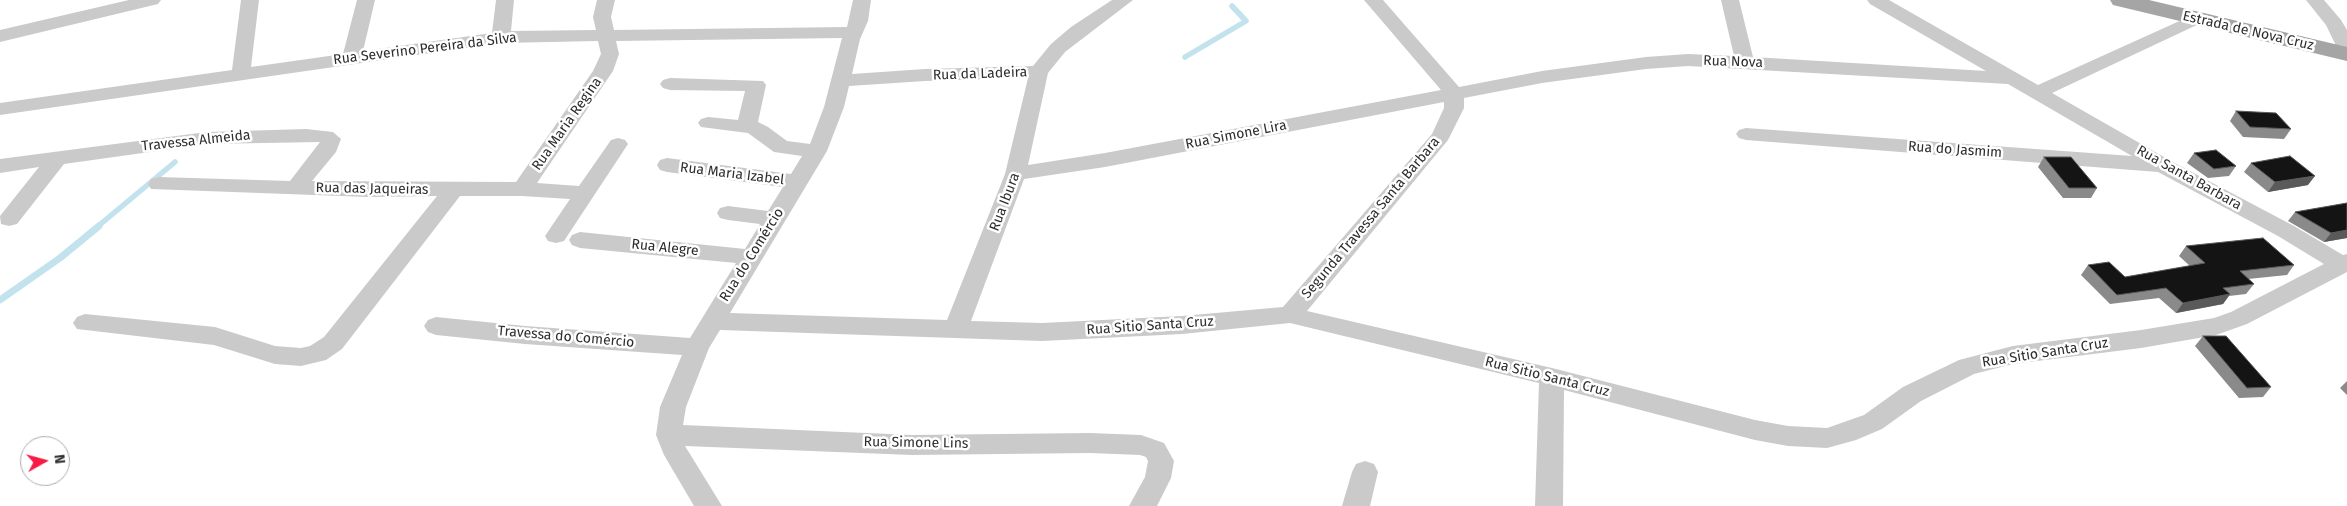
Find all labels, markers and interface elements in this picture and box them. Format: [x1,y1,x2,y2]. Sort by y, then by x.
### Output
street label: Estrada de Nova Cruz [2181,8,2315,54]
street label: Rua Severino Pereira da Silva [332,29,518,69]
street label: Rua Nova [1703,53,1763,71]
street label: Rua da Ladeira [932,64,1028,84]
street label: Rua Maria Regina [529,74,605,174]
street label: Rua Simone Lira [1184,117,1288,153]
street label: Travessa Almeida [141,127,251,155]
street label: Segunda Travessa Santa Barbara [1298,134,1444,302]
street label: Rua do Jasmim [1907,138,2003,162]
street label: Rua Santa Barbara [2134,142,2244,214]
street label: Rua Maria Izabel [679,159,785,189]
street label: Rua Ibura [986,170,1024,234]
street label: Rua das Jaqueiras [315,180,429,198]
street label: Rua do Comércio [716,205,788,305]
street label: Rua Alegre [631,236,699,260]
street label: Rua Sitio Santa Cruz [1086,313,1214,339]
street label: Travessa do Comércio [497,323,635,351]
street label: Rua Sitio Santa Cruz [1981,335,2109,371]
street label: Rua Sitio Santa Cruz [1483,353,1611,401]
street label: Rua Simone Lins [863,434,969,452]
north arrow [20,436,70,486]
text: N [50,454,68,465]

